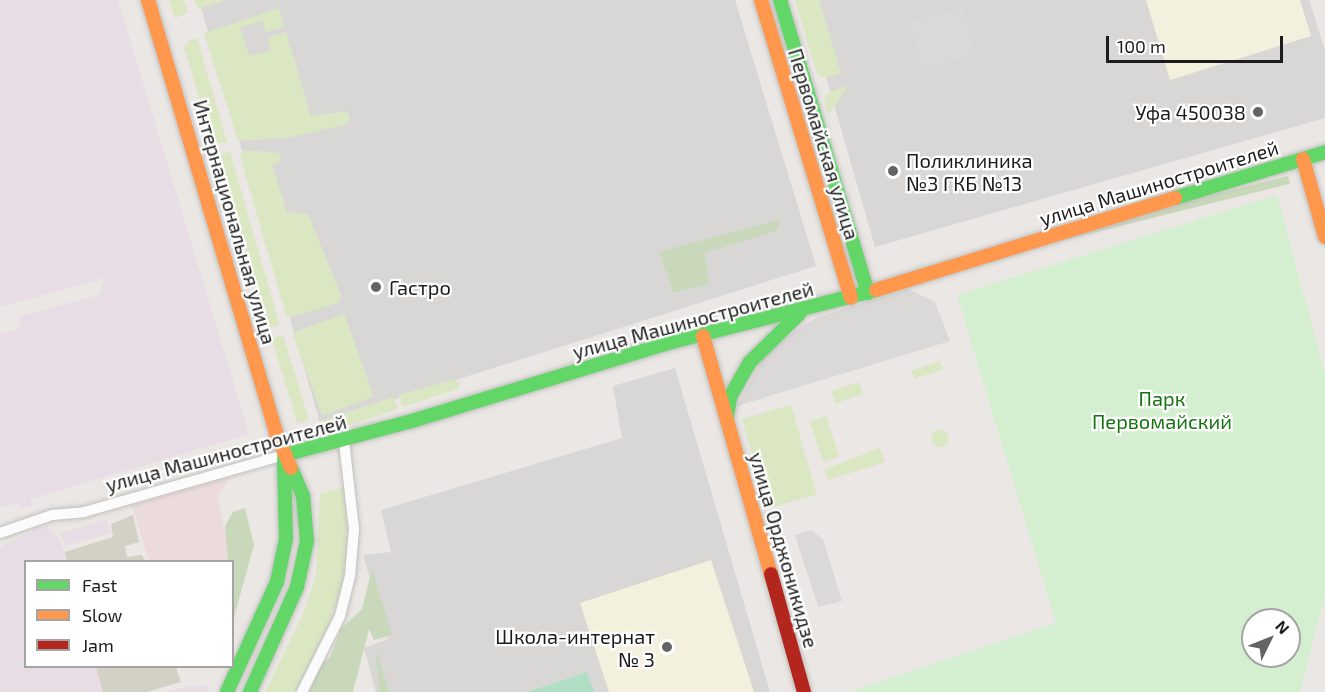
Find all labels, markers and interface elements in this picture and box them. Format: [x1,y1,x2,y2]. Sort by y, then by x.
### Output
scale bar [1109,24,1286,62]
text: 100 m [1117,35,1166,57]
street label: Первомайская улица [783,45,865,243]
street label: Интернациональная улица [189,97,281,347]
place label: Уфа 450038 [1135,100,1246,124]
marker: Уфа 450038 [1251,105,1265,119]
street label: улица Машиностроителей [1037,135,1281,231]
place label: Поликлиника №3 ГКБ №13 [906,148,1032,195]
marker: Поликлиника №3 ГКБ №13 [884,162,902,180]
place label: Гастро [389,275,451,299]
street label: улица Машиностроителей [570,276,816,364]
marker: Гастро [367,278,385,296]
park label: Парк Первомайский [1092,386,1232,433]
street label: улица Машиностроителей [103,409,349,497]
street label: улица Орджоникидзе [745,449,823,651]
legend [24,560,234,668]
text: Fast [82,574,117,596]
text: Slow [82,604,122,626]
north arrow [1241,608,1301,668]
text: N [1272,616,1294,637]
place label: Школа-интернат № 3 [495,624,655,671]
text: Jam [82,634,114,656]
marker: Школа-интернат № 3 [660,640,674,654]

